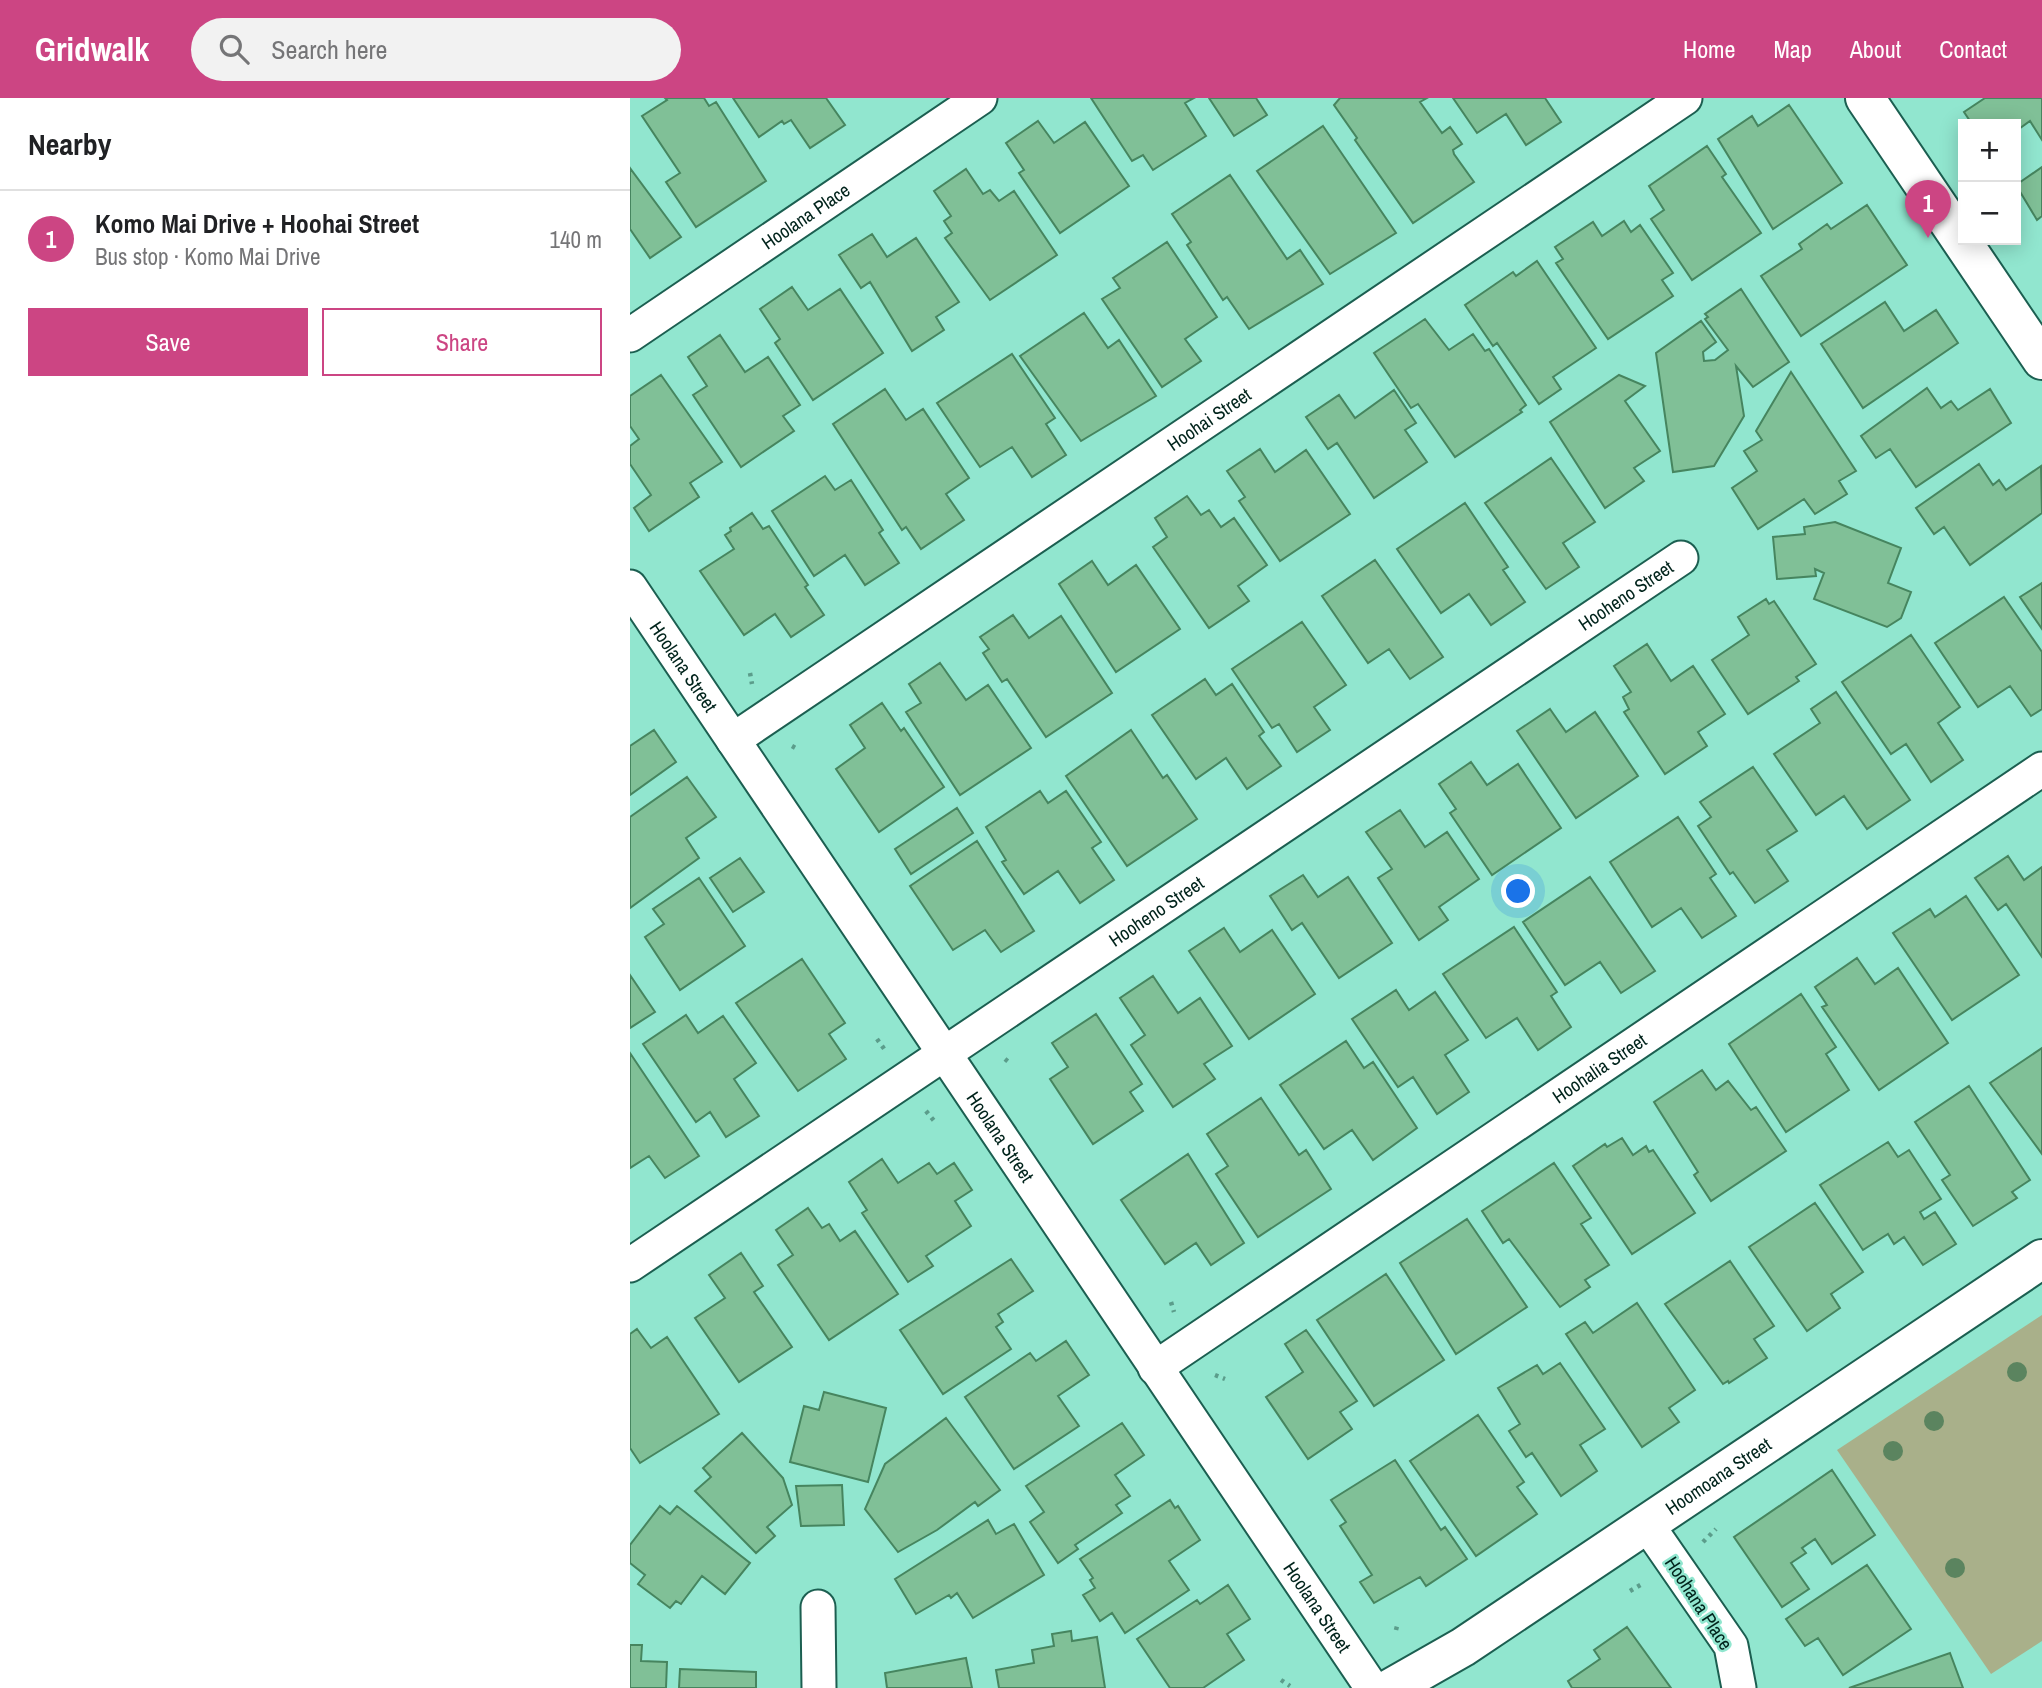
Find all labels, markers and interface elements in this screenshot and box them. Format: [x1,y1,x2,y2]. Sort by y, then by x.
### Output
search box [191,18,681,81]
text: Gridwalk [35,27,149,71]
icon: search [215,30,253,68]
text: Search here [271,32,387,67]
text: Home [1683,33,1735,65]
text: Map [1773,33,1812,65]
text: About [1850,33,1901,65]
text: Contact [1939,33,2007,65]
map controls [1958,119,2021,245]
button: + [1958,119,2021,182]
text: Nearby [28,124,111,164]
street label: Hoolana Place [756,177,855,255]
pin: 1 [1905,180,1951,238]
button: − [1958,182,2021,245]
text: Komo Mai Drive + Hoohai Street [95,206,419,241]
text: 1 [46,224,56,255]
text: 140 m [550,224,602,255]
text: Bus stop · Komo Mai Drive [95,241,320,272]
button: Save [28,308,308,376]
button: Share [322,308,602,376]
street label: Hoohai Street [1162,381,1257,457]
street label: Hooheno Street [1573,554,1679,636]
street label: Hoolana Street [644,616,724,718]
street label: Hooheno Street [1103,869,1209,952]
your location [1501,874,1535,908]
street label: Hoohalia Street [1547,1027,1652,1109]
street label: Hoolana Street [961,1086,1041,1188]
street label: Hoomoana Street [1660,1431,1777,1521]
street label: Hoohana Place [1659,1551,1739,1655]
street label: Hoolana Street [1278,1557,1358,1658]

